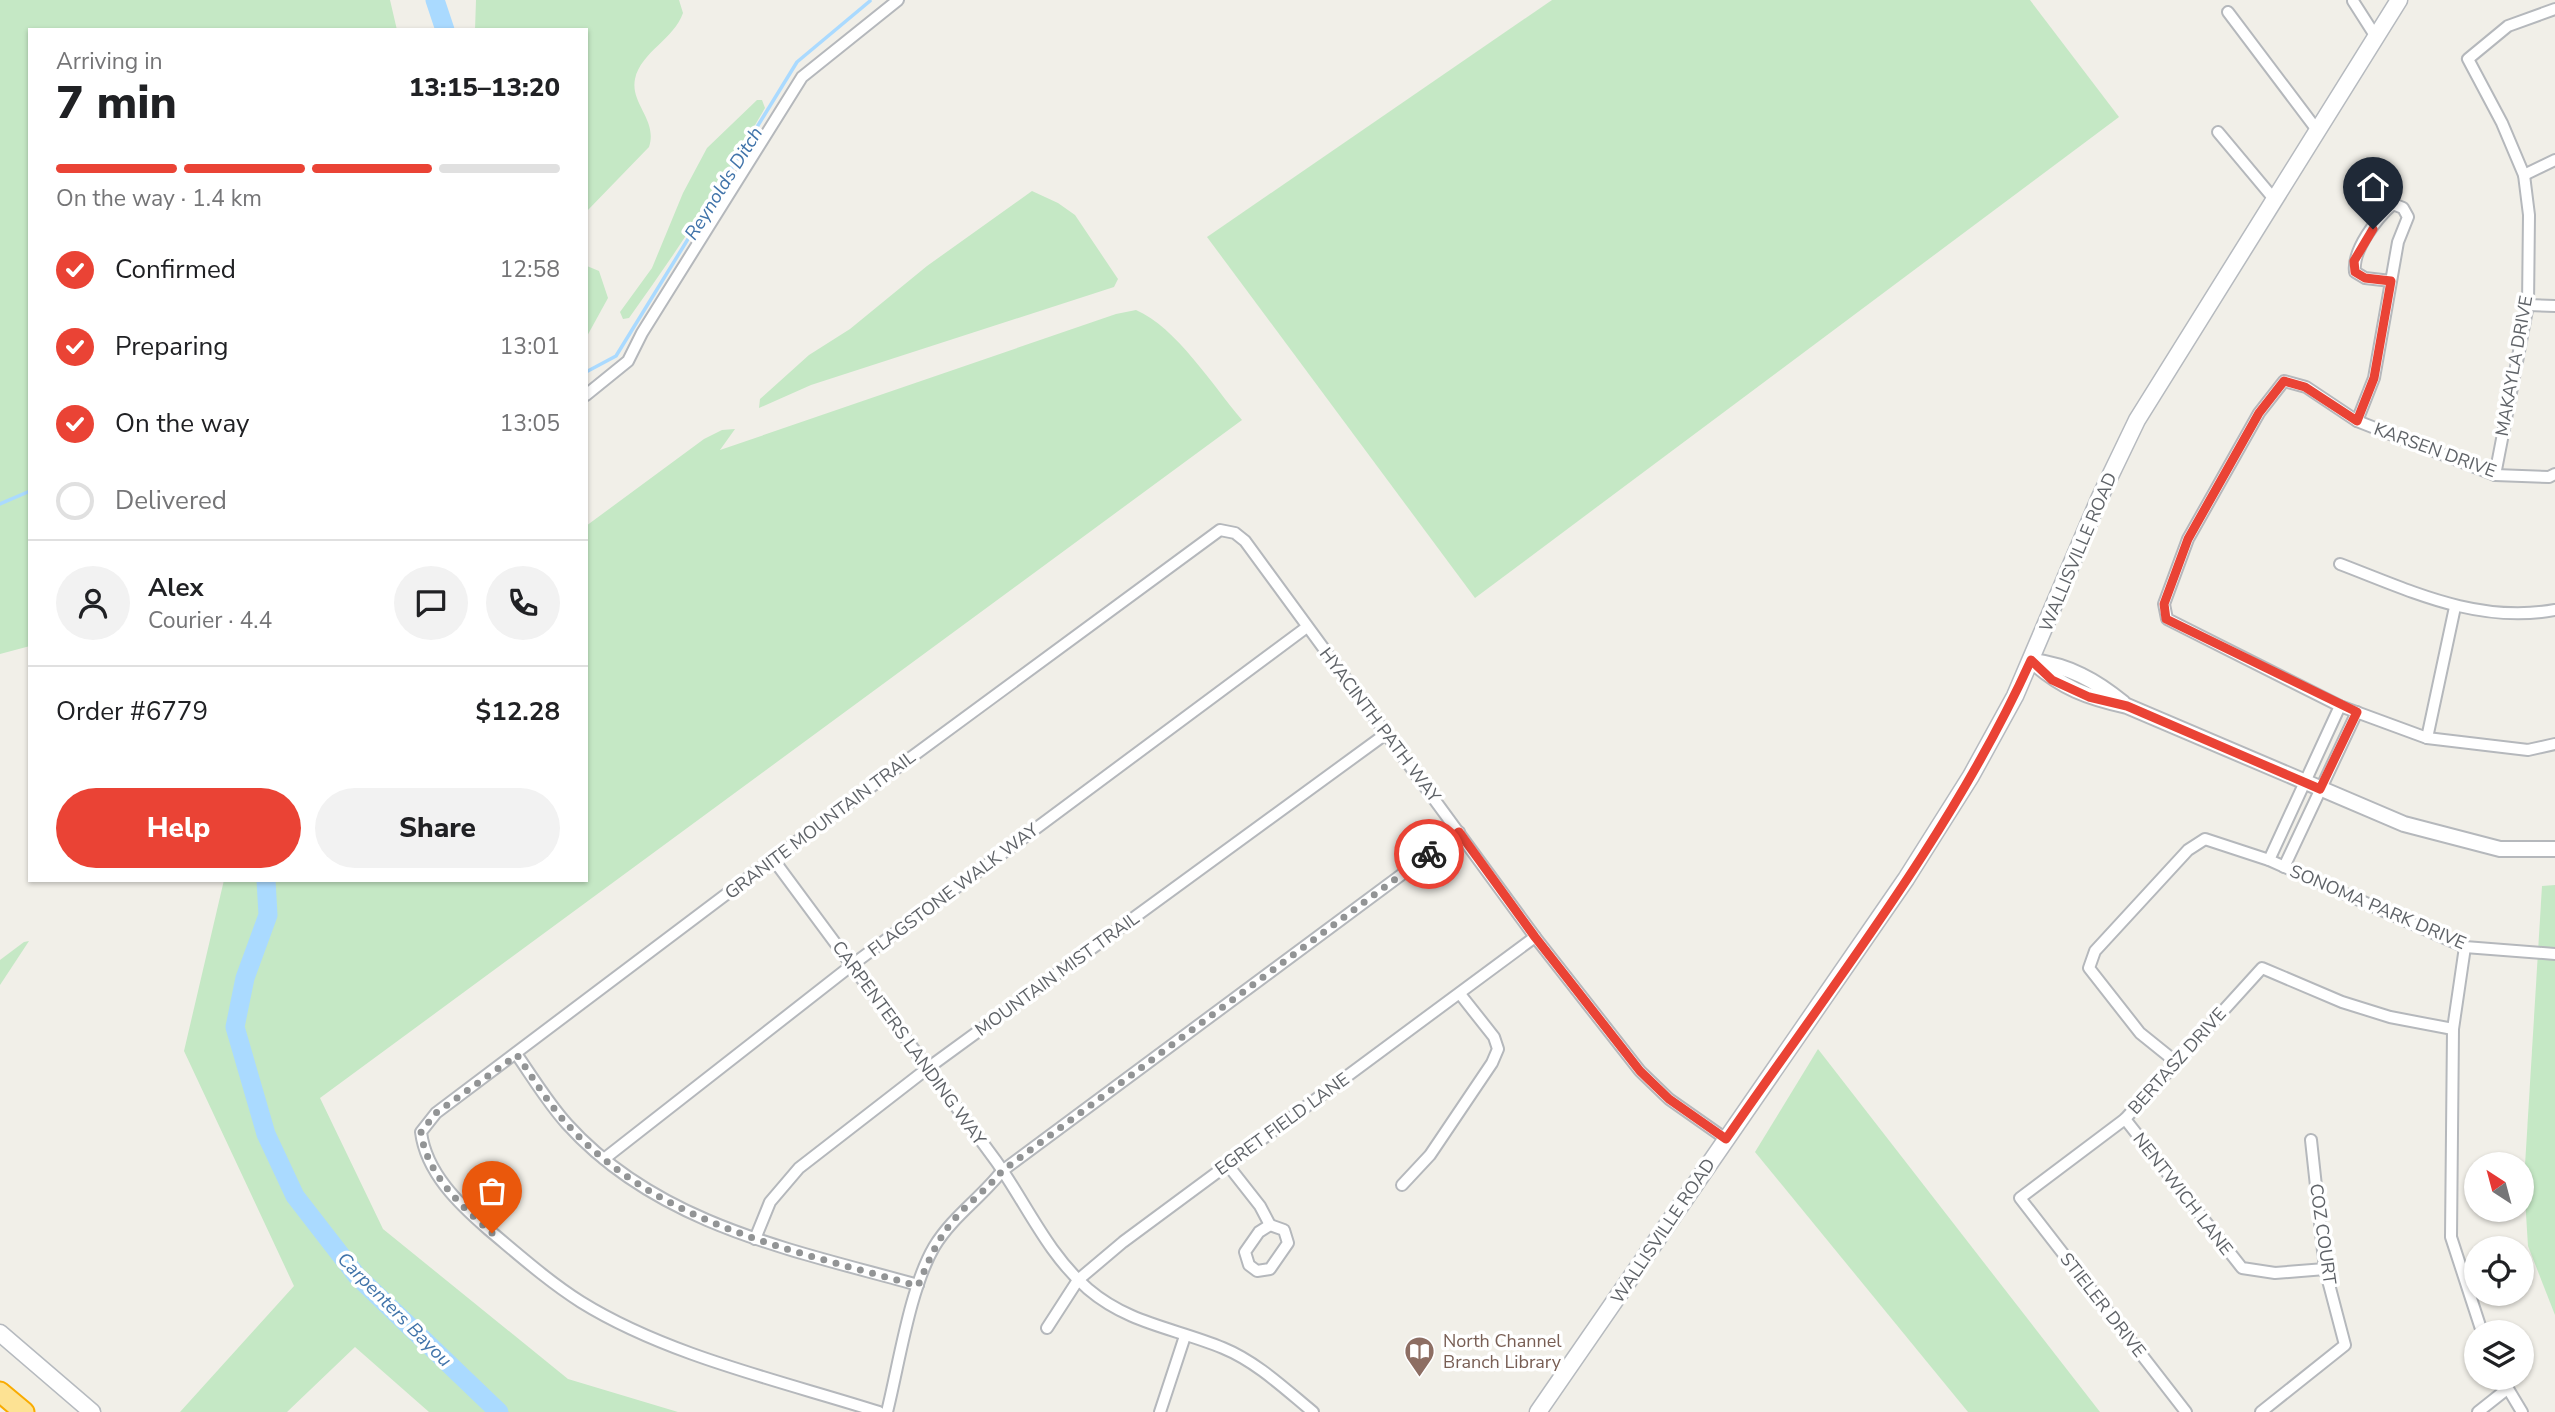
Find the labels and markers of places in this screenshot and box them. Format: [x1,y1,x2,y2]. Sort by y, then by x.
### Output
pin [2343,157,2403,229]
pin [462,1161,522,1233]
place label: North Channel Branch Library [1443,1329,1562,1374]
library icon: North Channel Branch Library [1403,1334,1437,1378]

